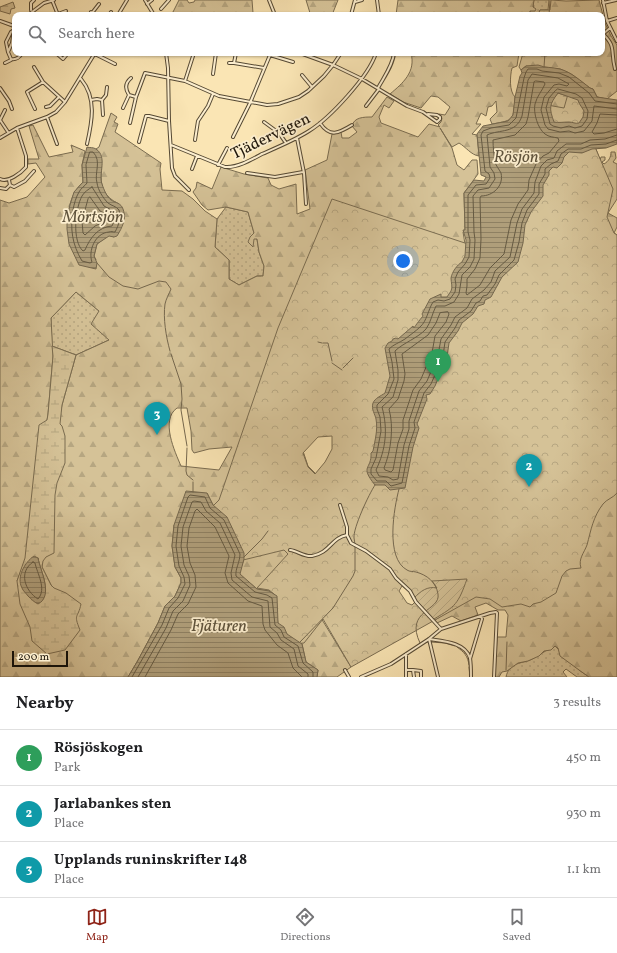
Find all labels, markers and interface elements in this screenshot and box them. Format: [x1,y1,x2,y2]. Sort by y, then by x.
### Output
search box [12,12,605,56]
icon: search [26,23,48,45]
text: Search here [58,24,135,45]
street label: Tjädervägen [227,108,314,166]
water label: Rösjön [493,146,539,169]
water label: Mörtsjön [61,206,124,229]
your location [393,251,413,271]
pin: 1 [425,349,451,382]
pin: 3 [144,402,170,435]
pin: 2 [516,454,542,487]
water label: Fjäturen [191,615,247,638]
scale bar [12,649,68,668]
text: 200 m [18,650,49,665]
text: Nearby [16,692,74,715]
text: 3 results [553,694,601,712]
text: Rösjöskogen [54,738,143,759]
text: 1 [26,749,32,767]
text: 450 m [566,749,601,767]
text: Park [54,759,81,777]
text: Jarlabankes sten [54,794,171,815]
text: 2 [26,805,32,823]
text: 930 m [566,805,601,823]
text: Place [54,815,84,833]
text: Upplands runinskrifter 148 [54,850,247,871]
text: 3 [26,861,32,879]
text: 1.1 km [567,861,601,879]
text: Place [54,871,84,889]
tab: Map [86,906,108,945]
tab: Directions [280,906,331,945]
tab: Saved [503,906,531,945]

